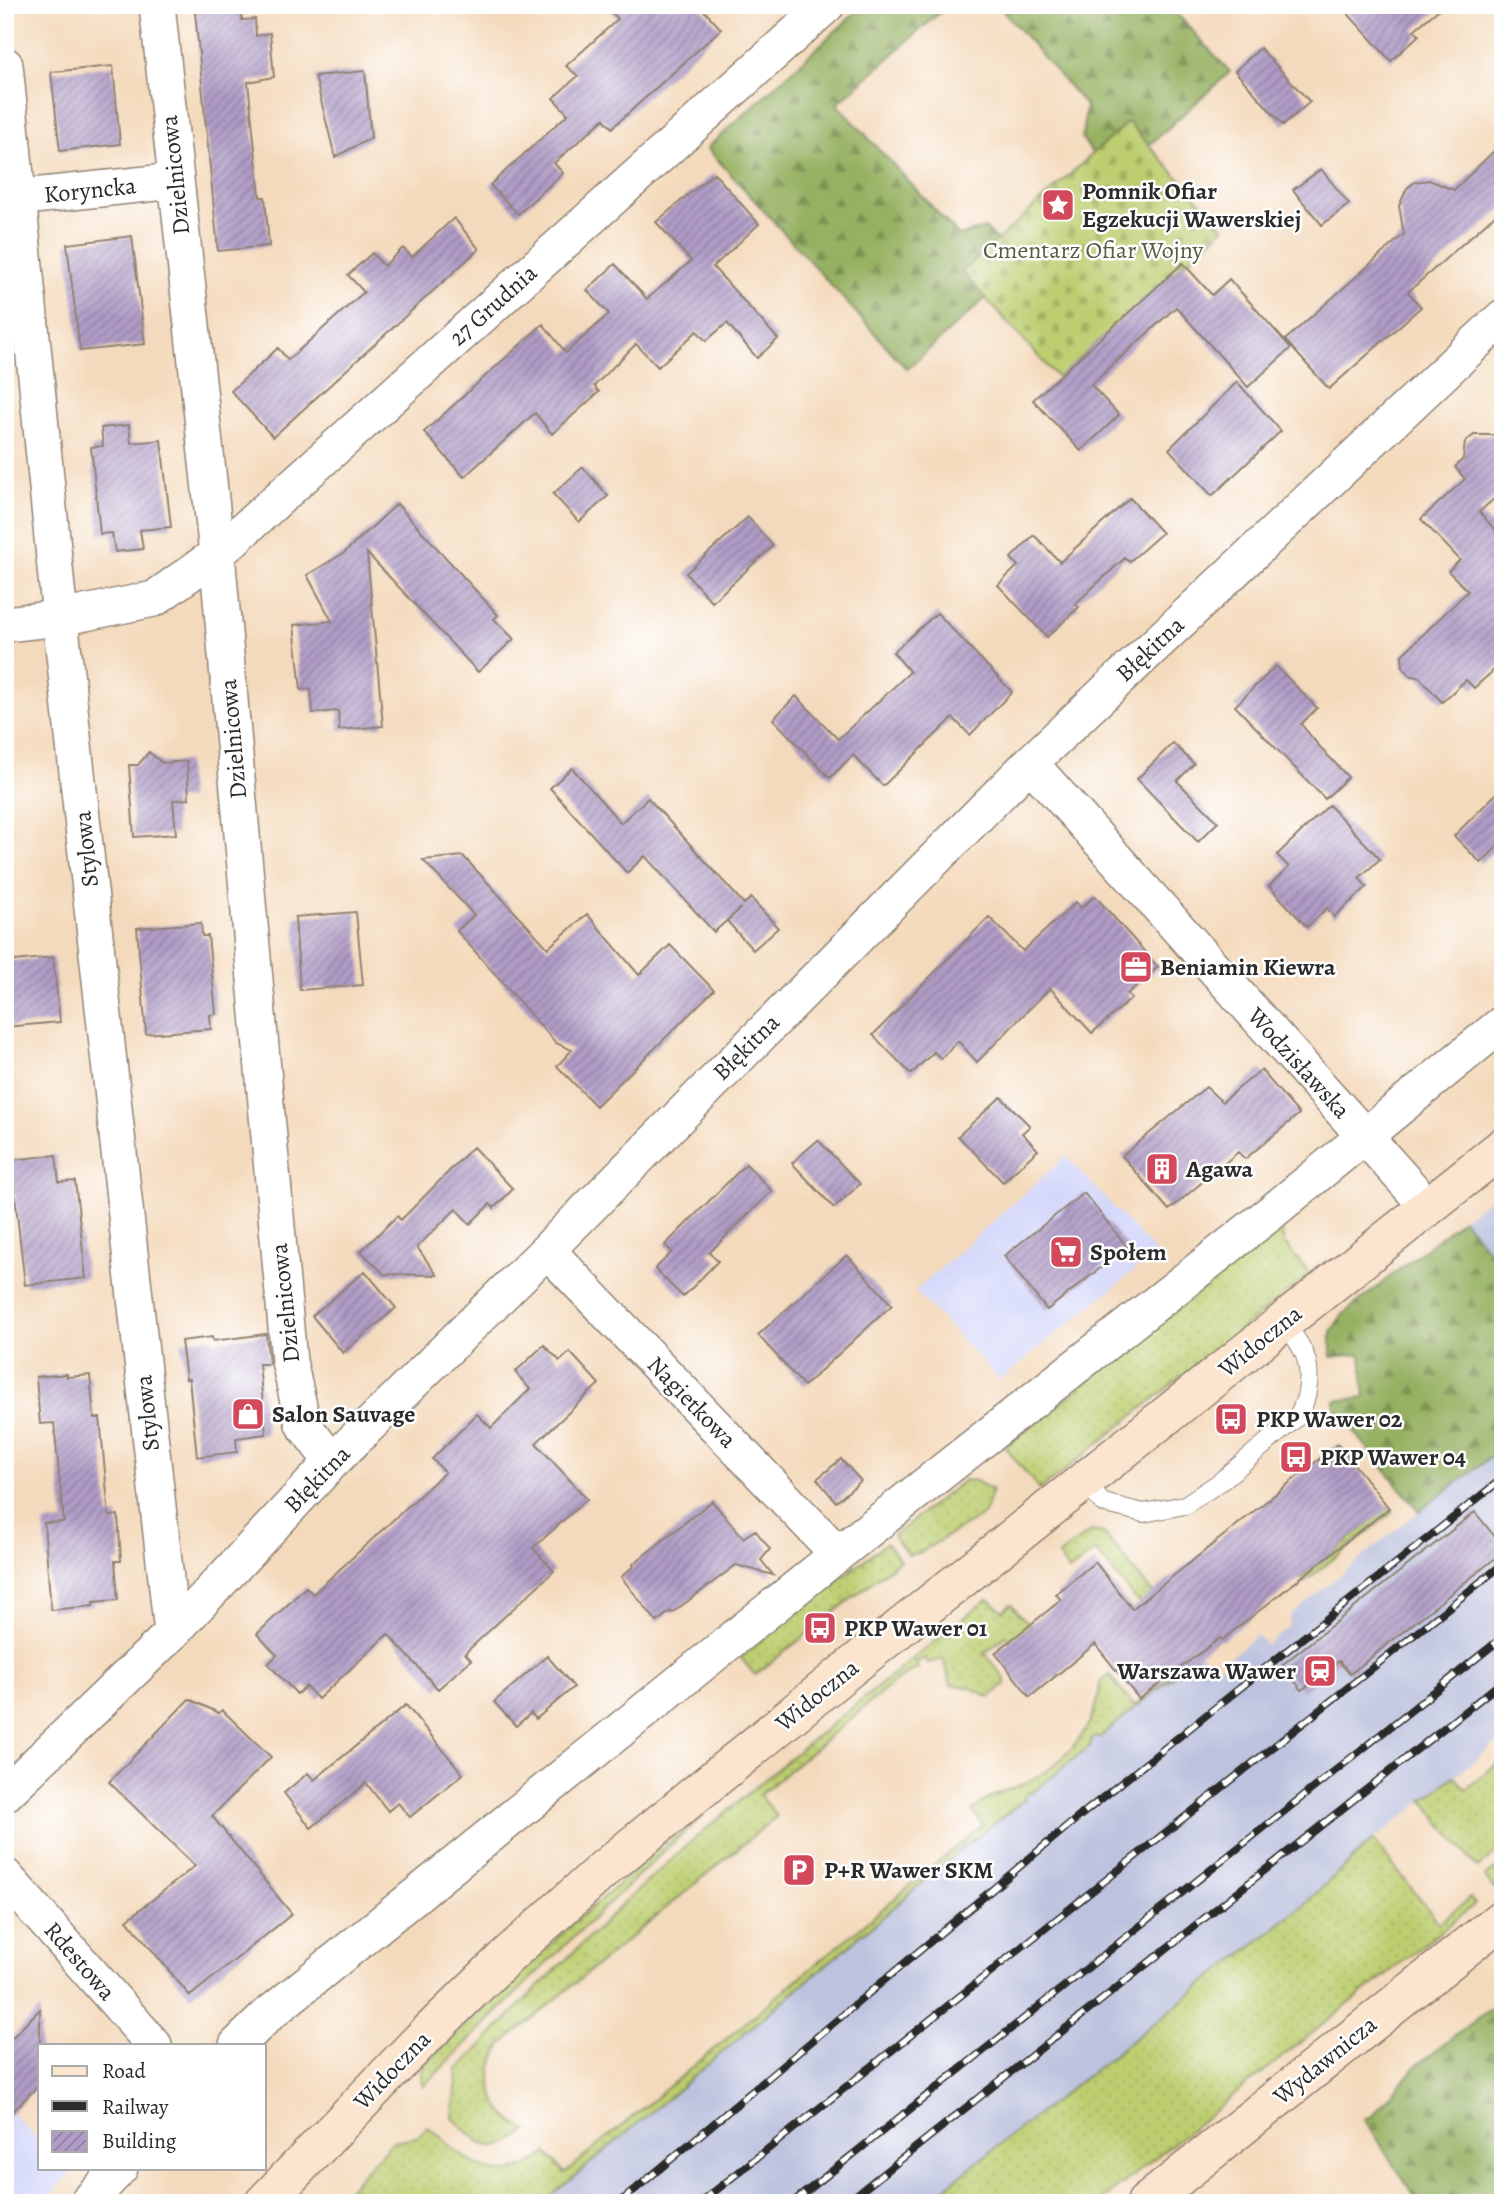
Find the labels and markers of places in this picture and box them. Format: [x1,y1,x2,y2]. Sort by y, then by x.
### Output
place label: Pomnik Ofiar Egzekucji Wawerskiej [1082,175,1301,235]
place icon: Pomnik Ofiar Egzekucji Wawerskiej [1039,186,1077,224]
office icon: Beniamin Kiewra [1117,948,1155,986]
place label: Beniamin Kiewra [1160,951,1336,983]
building icon: Agawa [1143,1150,1181,1188]
place label: Agawa [1185,1153,1254,1185]
supermarket icon: Społem [1047,1233,1085,1271]
place label: Społem [1090,1236,1167,1268]
shop icon: Salon Sauvage [229,1395,267,1433]
place label: Salon Sauvage [272,1398,415,1430]
bus stop icon: PKP Wawer 02 [1212,1400,1250,1438]
place label: PKP Wawer 02 [1256,1403,1403,1435]
bus stop icon: PKP Wawer 04 [1277,1438,1315,1476]
place label: PKP Wawer 04 [1320,1441,1466,1473]
bus stop icon: PKP Wawer 01 [801,1609,839,1647]
place label: PKP Wawer 01 [844,1612,988,1644]
station icon: Warszawa Wawer [1301,1652,1339,1690]
place label: Warszawa Wawer [1116,1655,1296,1687]
parking icon: P+R Wawer SKM [780,1851,818,1889]
place label: P+R Wawer SKM [824,1854,994,1886]

